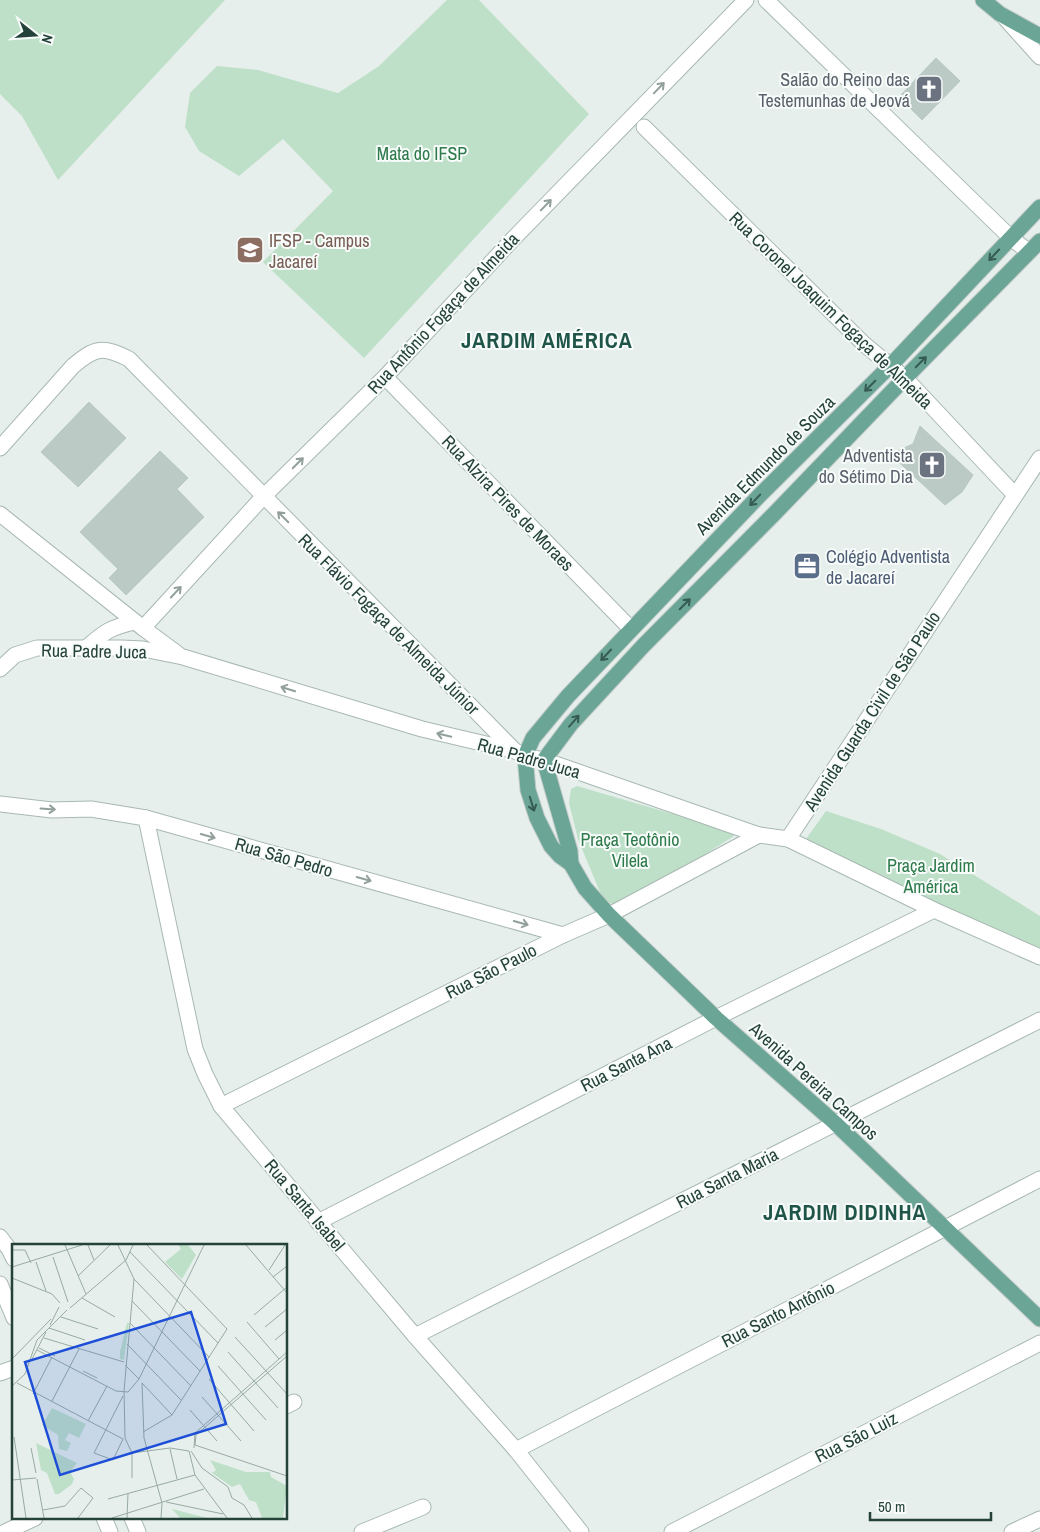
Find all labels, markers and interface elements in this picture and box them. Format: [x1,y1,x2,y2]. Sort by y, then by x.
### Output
north arrow [10,10,60,60]
text: N [38,32,57,45]
place label: Salão do Reino das Testemunhas de Jeová [758,67,910,113]
church icon: Salão do Reino das Testemunhas de Jeová [914,74,944,104]
one-way arrow [653,82,665,95]
park label: Mata do IFSP [377,141,467,166]
one-way arrow [540,199,552,211]
street label: Rua Coronel Joaquim Fogaça de Almeida [724,206,938,414]
street label: Rua Antônio Fogaça de Almeida [362,227,524,399]
place label: IFSP - Campus Jacareí [269,228,370,274]
school or university icon: IFSP - Campus Jacareí [235,235,265,265]
one-way arrow [988,249,1000,262]
district label: JARDIM AMÉRICA [461,325,633,355]
one-way arrow [915,355,927,368]
one-way arrow [864,379,876,392]
street label: Avenida Edmundo de Souza [689,390,840,541]
street label: Rua Alzira Pires de Moraes [436,429,580,577]
place label: Adventista do Sétimo Dia [819,443,913,489]
church icon: Adventista do Sétimo Dia [917,450,947,480]
one-way arrow [292,457,304,469]
one-way arrow [749,494,761,506]
one-way arrow [277,511,289,524]
street label: Rua Flávio Fogaça de Almeida Júnior [293,528,485,720]
place label: Colégio Adventista de Jacareí [826,544,950,590]
office icon: Colégio Adventista de Jacareí [792,551,822,581]
one-way arrow [170,586,182,599]
one-way arrow [679,598,691,610]
street label: Avenida Guarda Civil de São Paulo [797,606,946,817]
street label: Rua Padre Juca [41,638,147,664]
one-way arrow [600,649,612,662]
one-way arrow [281,684,297,694]
one-way arrow [568,715,579,728]
one-way arrow [437,730,453,739]
street label: Rua Padre Juca [475,731,583,785]
one-way arrow [528,795,538,811]
one-way arrow [40,805,56,814]
park label: Praça Teotônio Vilela [580,827,680,873]
one-way arrow [199,831,215,841]
street label: Rua São Pedro [232,831,336,883]
park label: Praça Jardim América [887,853,975,899]
one-way arrow [356,875,372,885]
one-way arrow [512,919,528,928]
street label: Rua São Paulo [441,937,541,1005]
street label: Avenida Pereira Campos [743,1016,884,1146]
street label: Rua Santa Ana [576,1030,676,1098]
street label: Rua Santa Maria [672,1142,782,1214]
street label: Rua Santa Isabel [259,1154,351,1256]
district label: JARDIM DIDINHA [763,1197,927,1227]
inset map [12,1244,288,1520]
street label: Rua Santo Antônio [717,1275,839,1353]
street label: Rua São Luiz [810,1406,902,1468]
scale bar [870,1490,991,1522]
text: 50 m [878,1496,905,1517]

